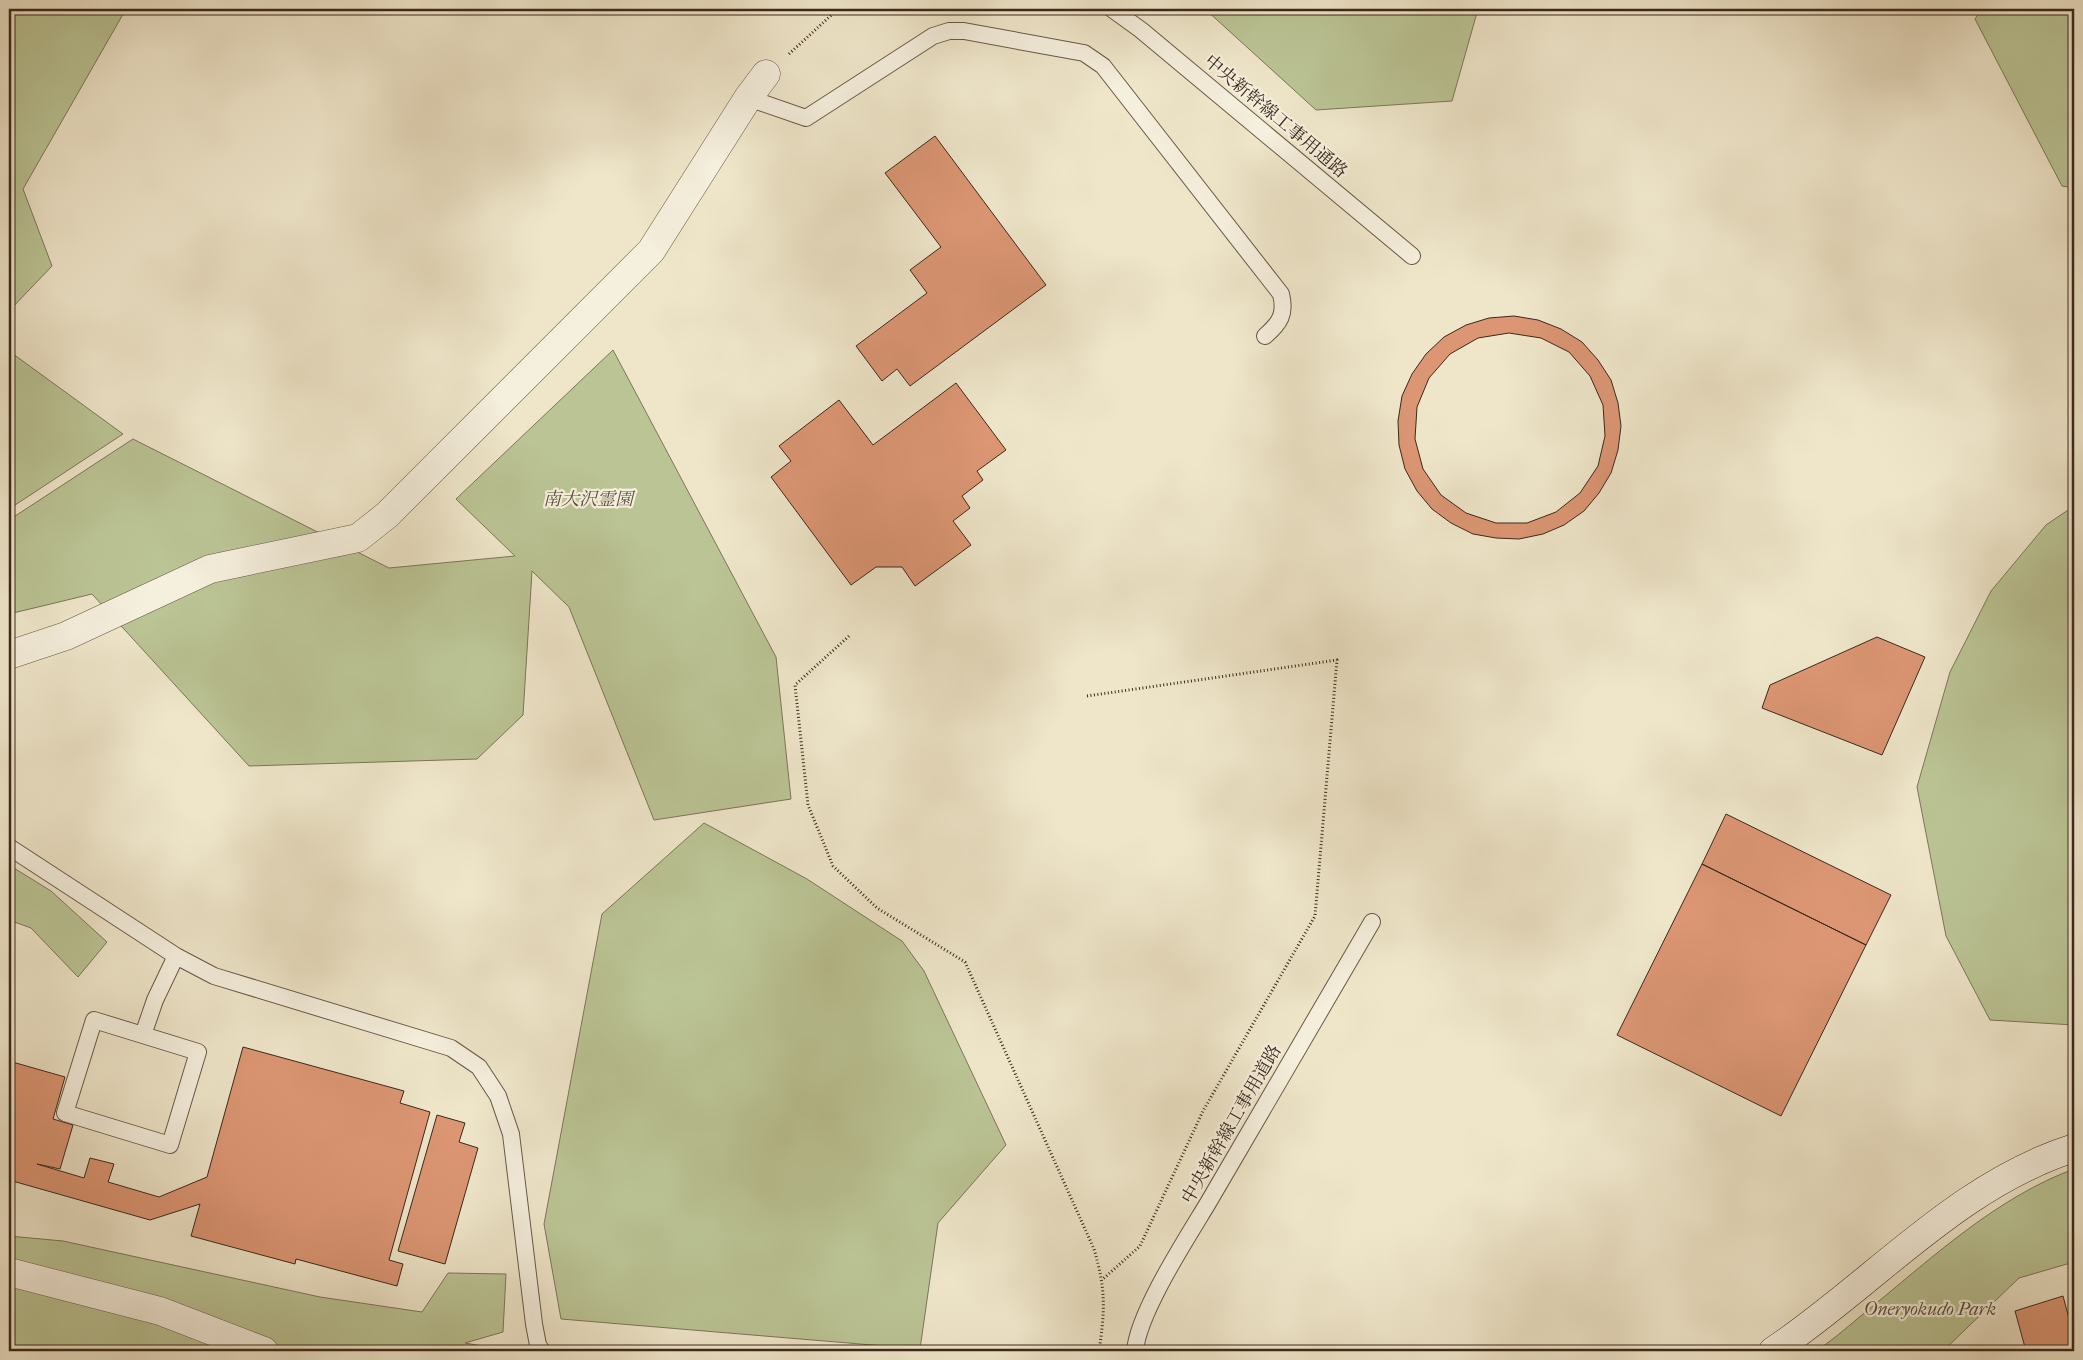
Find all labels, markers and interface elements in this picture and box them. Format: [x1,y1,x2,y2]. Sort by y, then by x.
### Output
street label: 中央新幹線工事用通路 [1200,50,1351,182]
park label: 南大沢霊園 [543,489,636,510]
street label: 中央新幹線工事用道路 [1177,1041,1286,1207]
park label: Oneryokudo Park [1864,1299,1996,1320]

